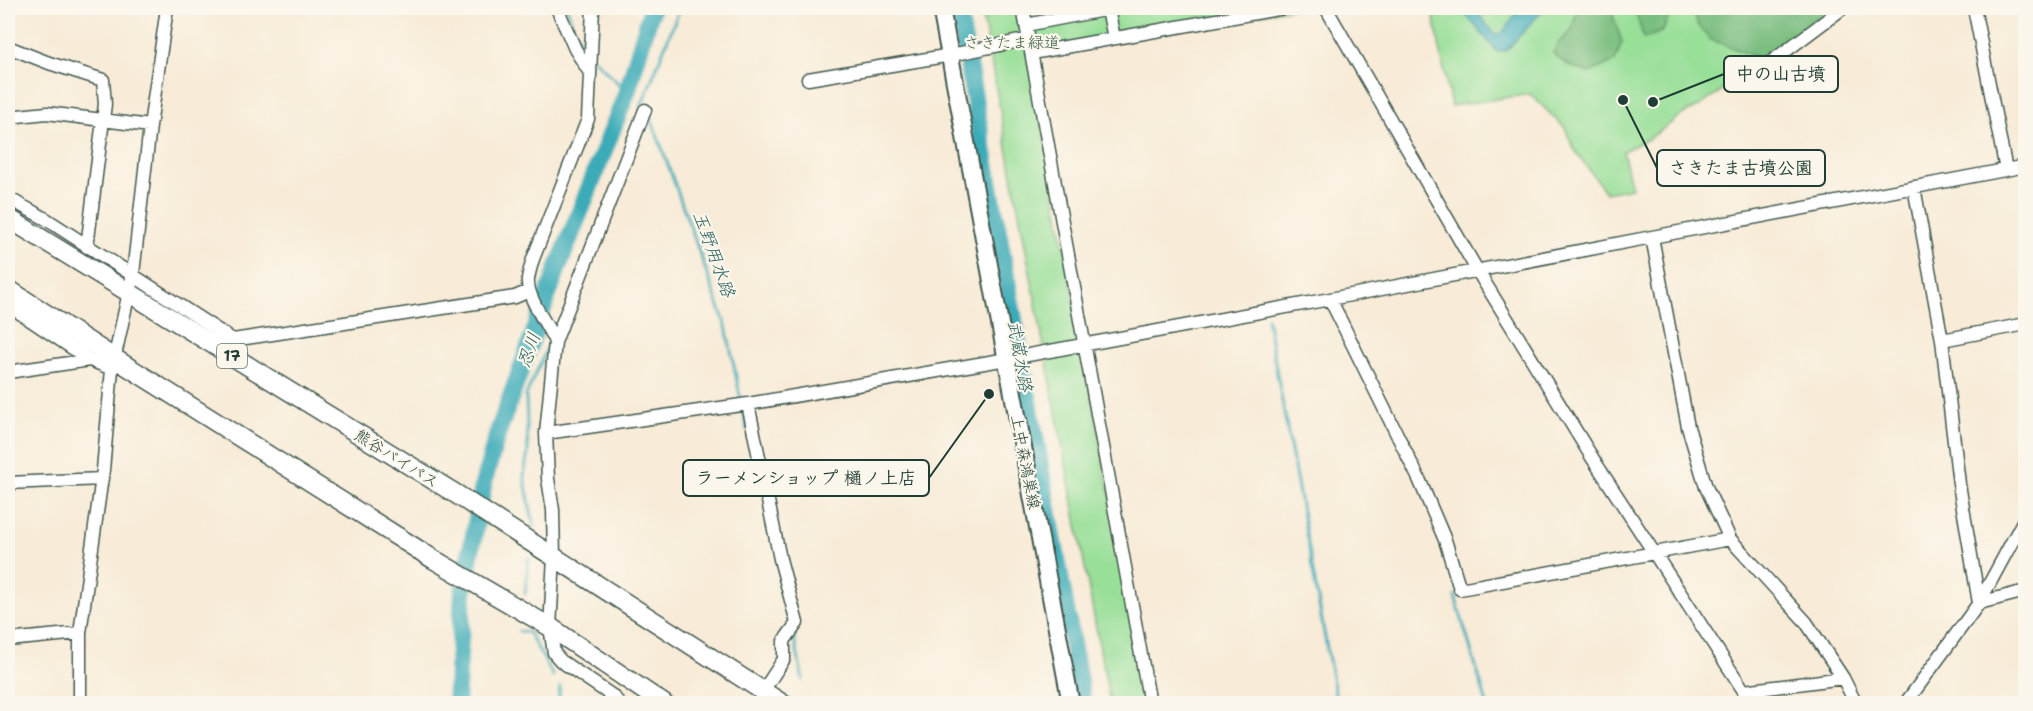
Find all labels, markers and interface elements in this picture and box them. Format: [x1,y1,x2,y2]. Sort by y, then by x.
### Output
park label: さきたま緑道 [964,32,1060,53]
callout: 中の山古墳 [1724,56,1838,92]
text: 中の山古墳 [1736,62,1826,86]
callout: さきたま古墳公園 [1657,150,1825,186]
text: さきたま古墳公園 [1669,156,1813,180]
water label: 玉野用水路 [687,208,741,301]
water label: 武蔵水路 [1002,318,1038,395]
water label: 忍川 [512,329,546,371]
road number: 17 [217,344,247,368]
street label: 上中森鴻巣線 [1006,413,1045,511]
street label: 熊谷バイパス [351,424,443,493]
callout: ラーメンショップ 樋ノ上店 [683,460,929,496]
text: ラーメンショップ 樋ノ上店 [696,466,916,490]

